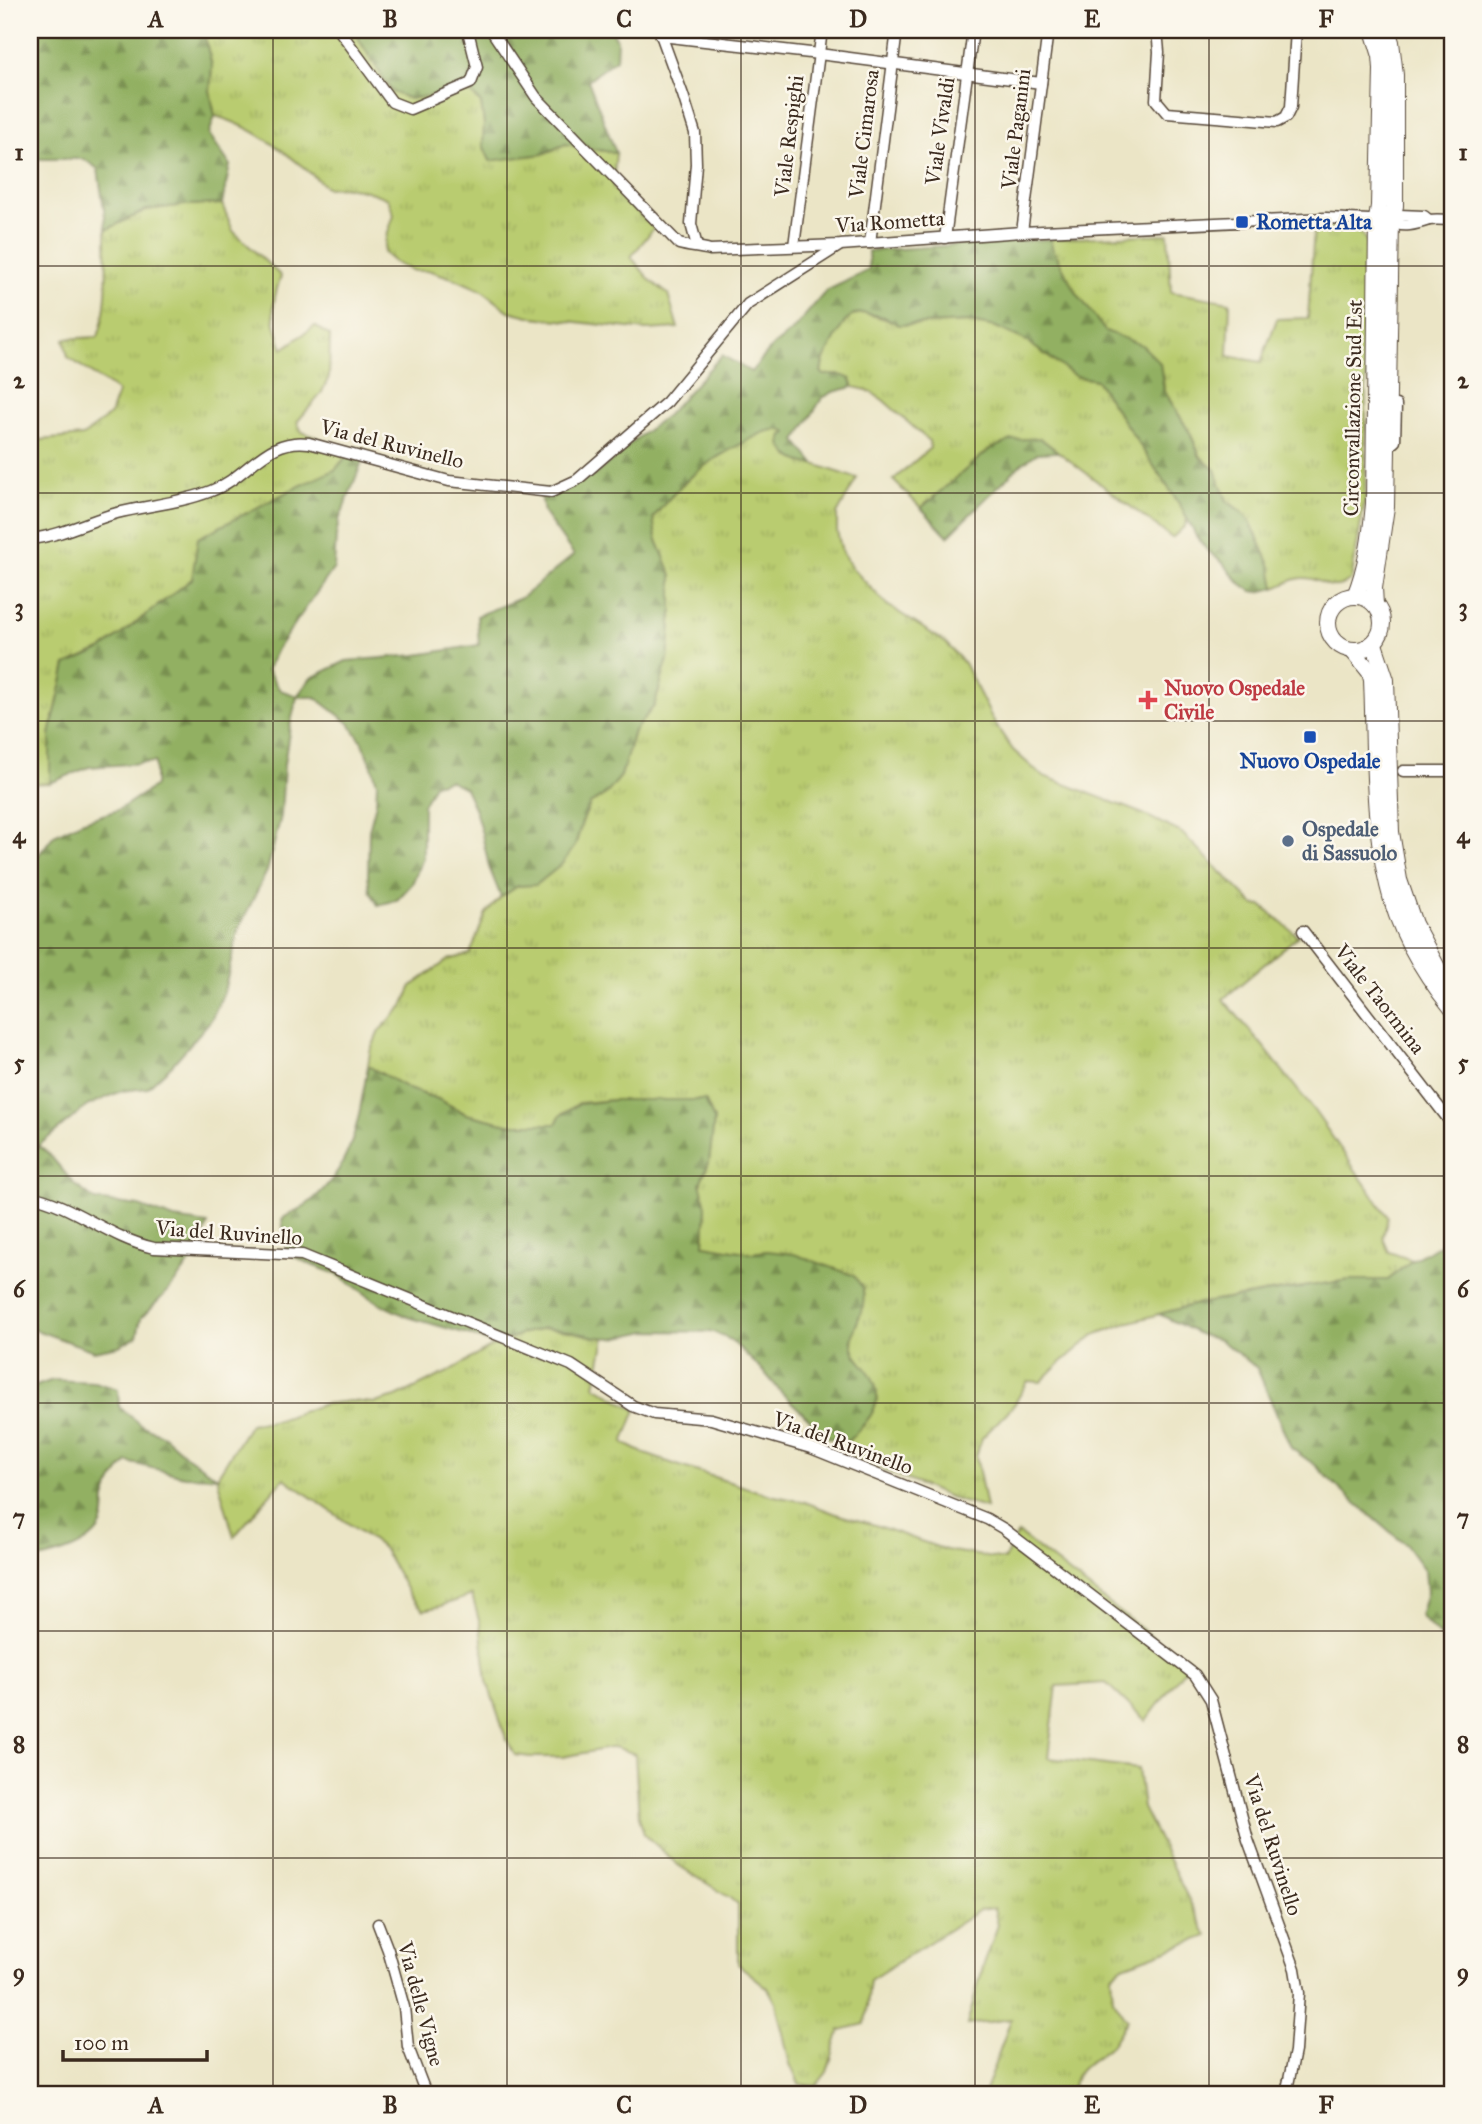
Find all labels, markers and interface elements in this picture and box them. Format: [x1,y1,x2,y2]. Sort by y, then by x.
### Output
text: A [146,5,164,33]
text: B [382,5,398,33]
text: C [616,5,632,33]
text: D [849,5,867,33]
text: E [1084,5,1101,33]
text: F [1318,5,1334,33]
street label: Viale Paganini [996,67,1036,192]
street label: Viale Cimarosa [843,68,885,201]
street label: Viale Respighi [768,73,809,199]
street label: Viale Vivaldi [919,75,960,188]
text: 1 [14,138,24,166]
text: 1 [1458,138,1468,166]
street label: Via Rometta [834,205,945,239]
place label: Rometta Alta [1256,209,1373,235]
marker: Rometta Alta [1234,214,1250,230]
street label: Circonvallazione Sud Est [1338,299,1368,517]
text: 2 [13,366,25,394]
text: 2 [1457,366,1469,394]
street label: Via del Ruvinello [317,413,467,474]
text: 3 [14,593,24,622]
text: 3 [1458,593,1468,622]
place label: Nuovo Ospedale Civile [1164,675,1305,725]
marker: Nuovo Ospedale Civile [1138,690,1158,710]
marker: Nuovo Ospedale [1302,729,1318,745]
place label: Nuovo Ospedale [1239,748,1381,774]
place label: Ospedale di Sassuolo [1302,816,1398,866]
text: 4 [13,821,27,849]
text: 4 [1457,821,1471,849]
marker: Ospedale di Sassuolo [1280,833,1296,849]
street label: Viale Taormina [1328,938,1431,1059]
text: 5 [14,1048,25,1076]
text: 5 [1458,1048,1469,1076]
street label: Via del Ruvinello [154,1215,303,1251]
text: 6 [13,1275,26,1303]
text: 6 [1457,1275,1470,1303]
street label: Via del Ruvinello [769,1405,917,1480]
text: 7 [13,1503,25,1531]
text: 7 [1457,1503,1469,1531]
text: 8 [13,1730,25,1758]
text: 8 [1457,1730,1469,1758]
street label: Via del Ruvinello [1238,1770,1308,1919]
street label: Via delle Vigne [392,1938,450,2069]
text: 9 [13,1958,25,1987]
text: 9 [1457,1958,1469,1987]
scale bar [63,2019,206,2063]
text: 100 m [74,2030,129,2056]
text: A [146,2091,164,2119]
text: B [382,2091,398,2119]
text: C [616,2091,632,2119]
text: D [849,2091,867,2119]
text: E [1084,2091,1101,2119]
text: F [1318,2091,1334,2119]

